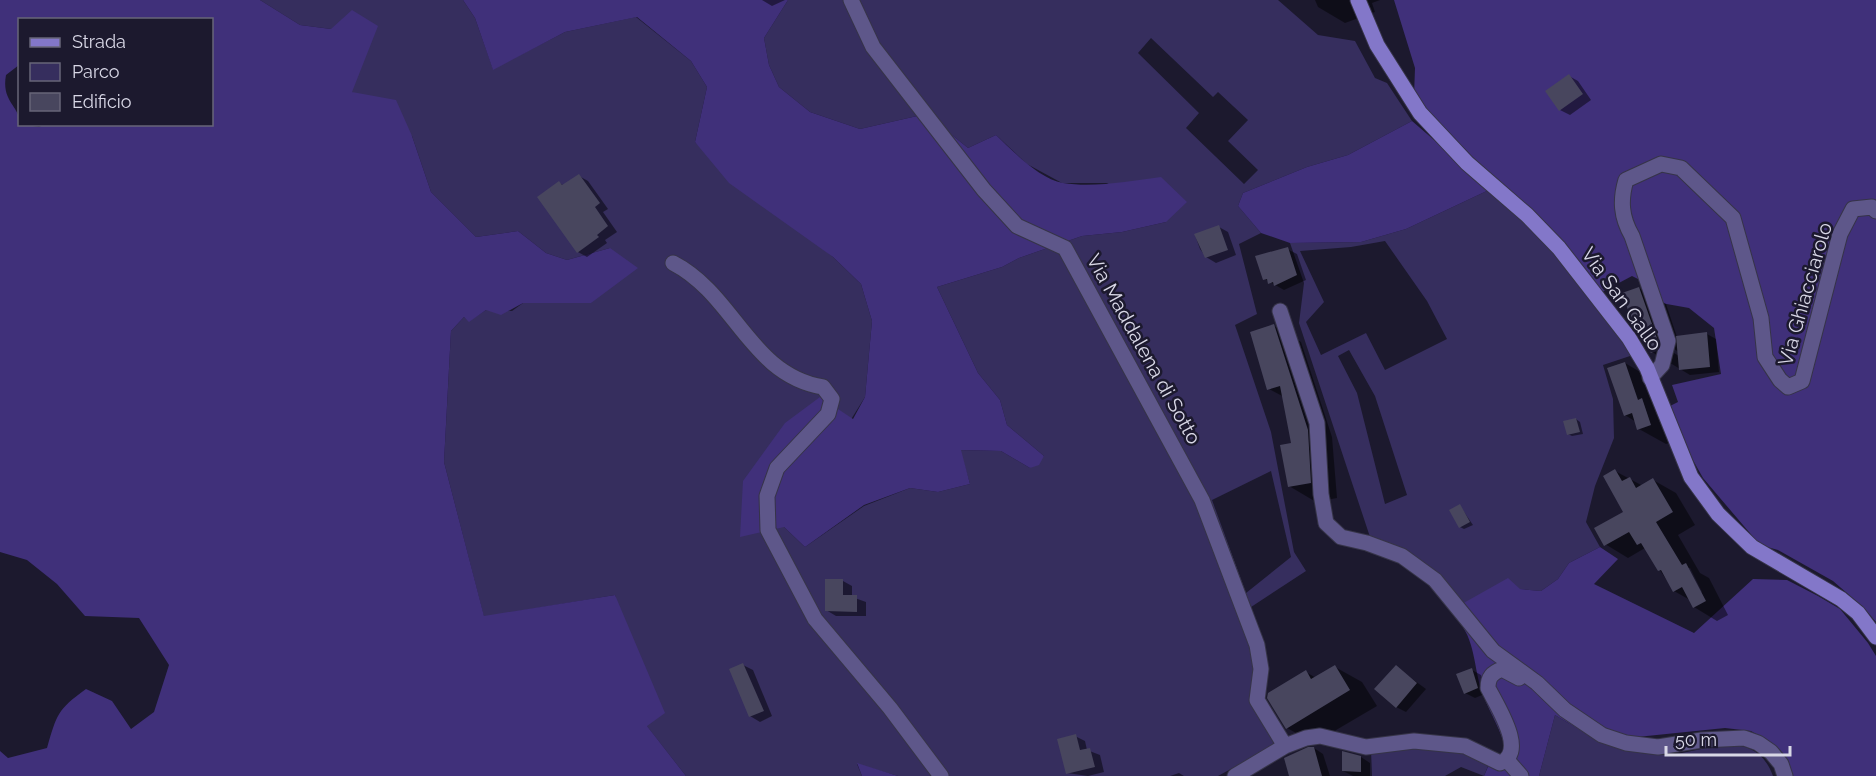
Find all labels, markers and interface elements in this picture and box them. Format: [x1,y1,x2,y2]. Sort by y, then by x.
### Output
legend [18,18,213,126]
text: Strada [72,31,126,52]
text: Parco [72,61,120,82]
text: Edificio [72,91,132,112]
street label: Via Ghiacciarolo [1773,219,1837,369]
street label: Via San Gallo [1577,243,1668,355]
street label: Via Maddalena di Sotto [1082,250,1206,448]
scale bar [1666,719,1790,757]
text: 50 m [1675,729,1717,750]

